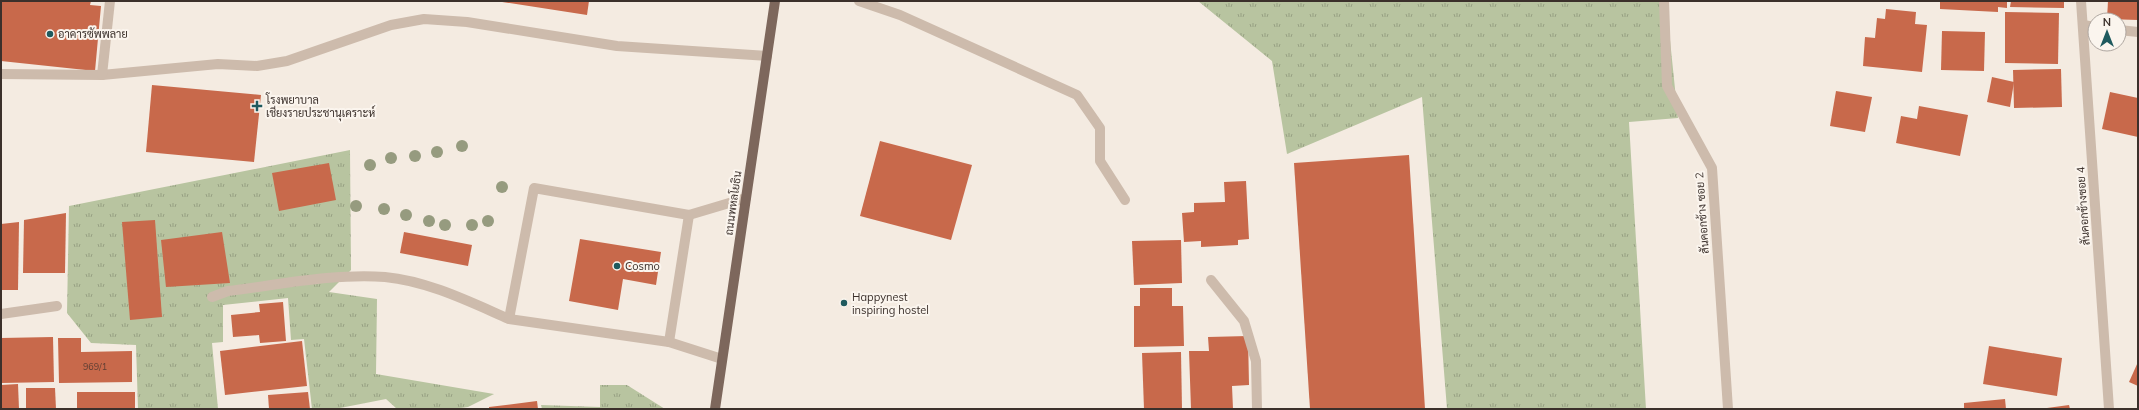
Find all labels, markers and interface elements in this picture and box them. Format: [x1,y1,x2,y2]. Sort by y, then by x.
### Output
north arrow [2087,12,2127,52]
text: N [2103,15,2111,29]
place label: อาคารซัพพลาย [58,27,128,41]
marker: อาคารซัพพลาย [45,29,55,39]
place label: โรงพยาบาล เชียงรายประชานุเคราะห์ [265,92,375,122]
marker: โรงพยาบาล เชียงรายประชานุเคราะห์ [251,100,263,112]
street label: สันคอกช้างซอย 4 [2073,166,2093,246]
street label: ถนนพหลโยธิน [721,170,744,236]
street label: สันคอกช้าง ซอย 2 [1692,171,1712,254]
place label: Cosmo [625,259,660,273]
marker: Cosmo [612,261,622,271]
place label: Happynest inspiring hostel [852,290,929,317]
marker: Happynest inspiring hostel [839,298,849,308]
house number: 969/1 [83,361,107,372]

